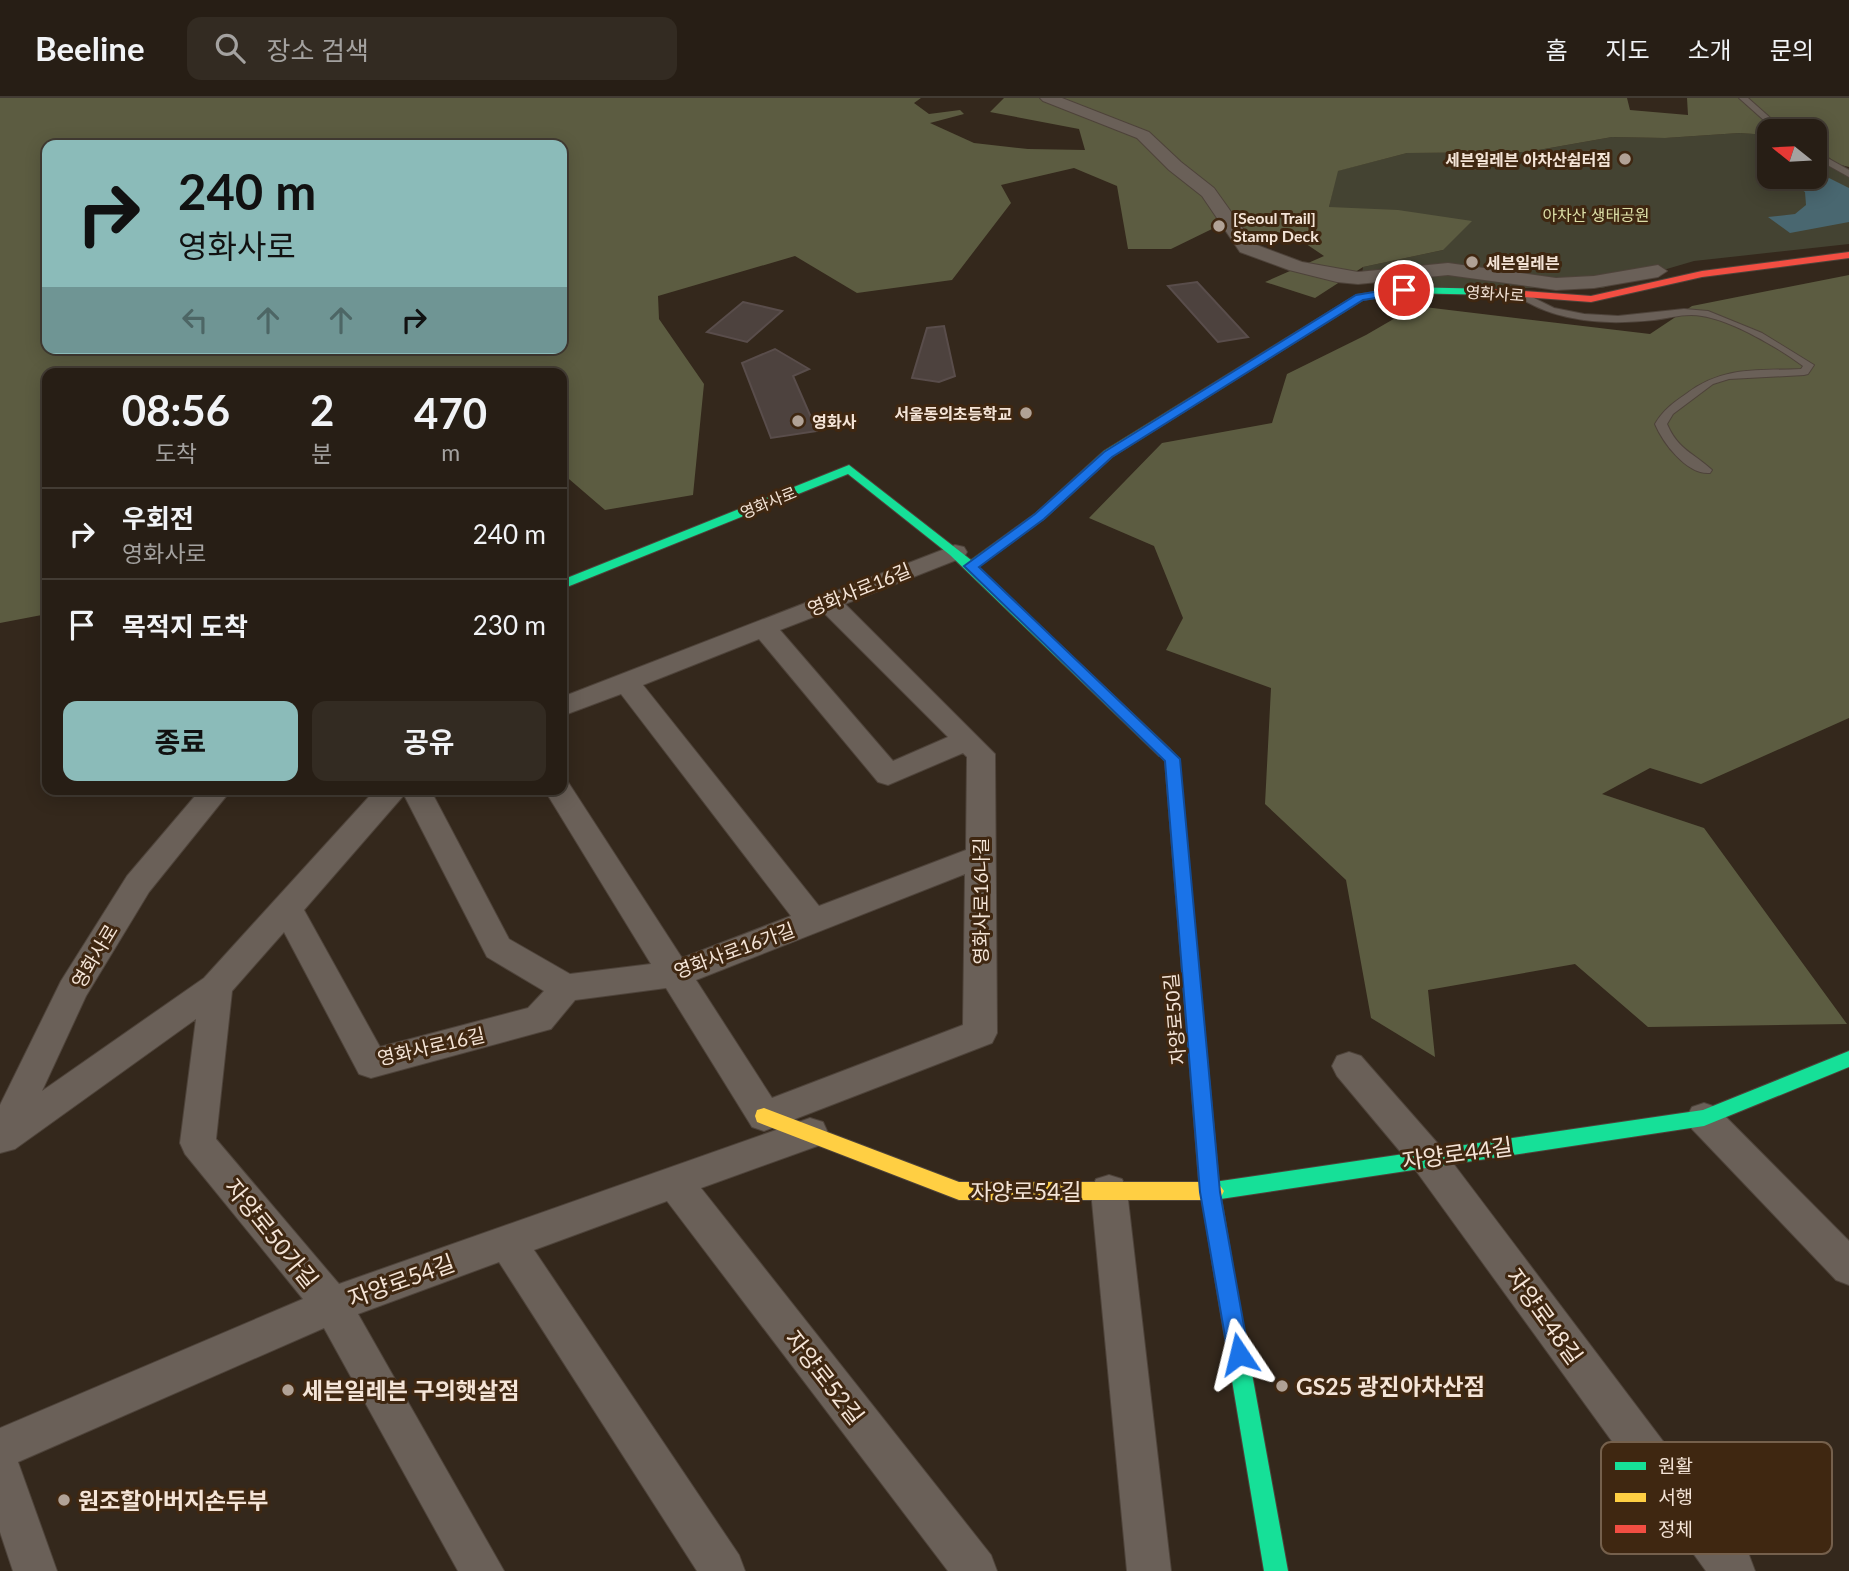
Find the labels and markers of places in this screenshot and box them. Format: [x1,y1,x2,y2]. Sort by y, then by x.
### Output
place label: 세븐일레븐 아차산쉼터점 [1445,150,1611,169]
marker: 세븐일레븐 아차산쉼터점 [1617,151,1633,167]
place label: [Seoul Trail] Stamp Deck [1233,208,1319,245]
marker: [Seoul Trail] Stamp Deck [1211,218,1227,234]
place label: 세븐일레븐 [1486,253,1560,272]
marker: 세븐일레븐 [1464,254,1480,270]
pin [1374,260,1434,320]
place label: 서울동의초등학교 [894,404,1012,423]
marker: 서울동의초등학교 [1018,405,1034,421]
place label: 영화사 [812,412,856,431]
marker: 영화사 [790,413,806,429]
place label: GS25 광진아차산점 [1296,1372,1485,1400]
place label: 세븐일레븐 구의햇살점 [302,1376,519,1404]
marker: GS25 광진아차산점 [1274,1378,1290,1394]
marker: 세븐일레븐 구의햇살점 [280,1382,296,1398]
place label: 원조할아버지손두부 [78,1486,268,1514]
marker: 원조할아버지손두부 [56,1492,72,1508]

